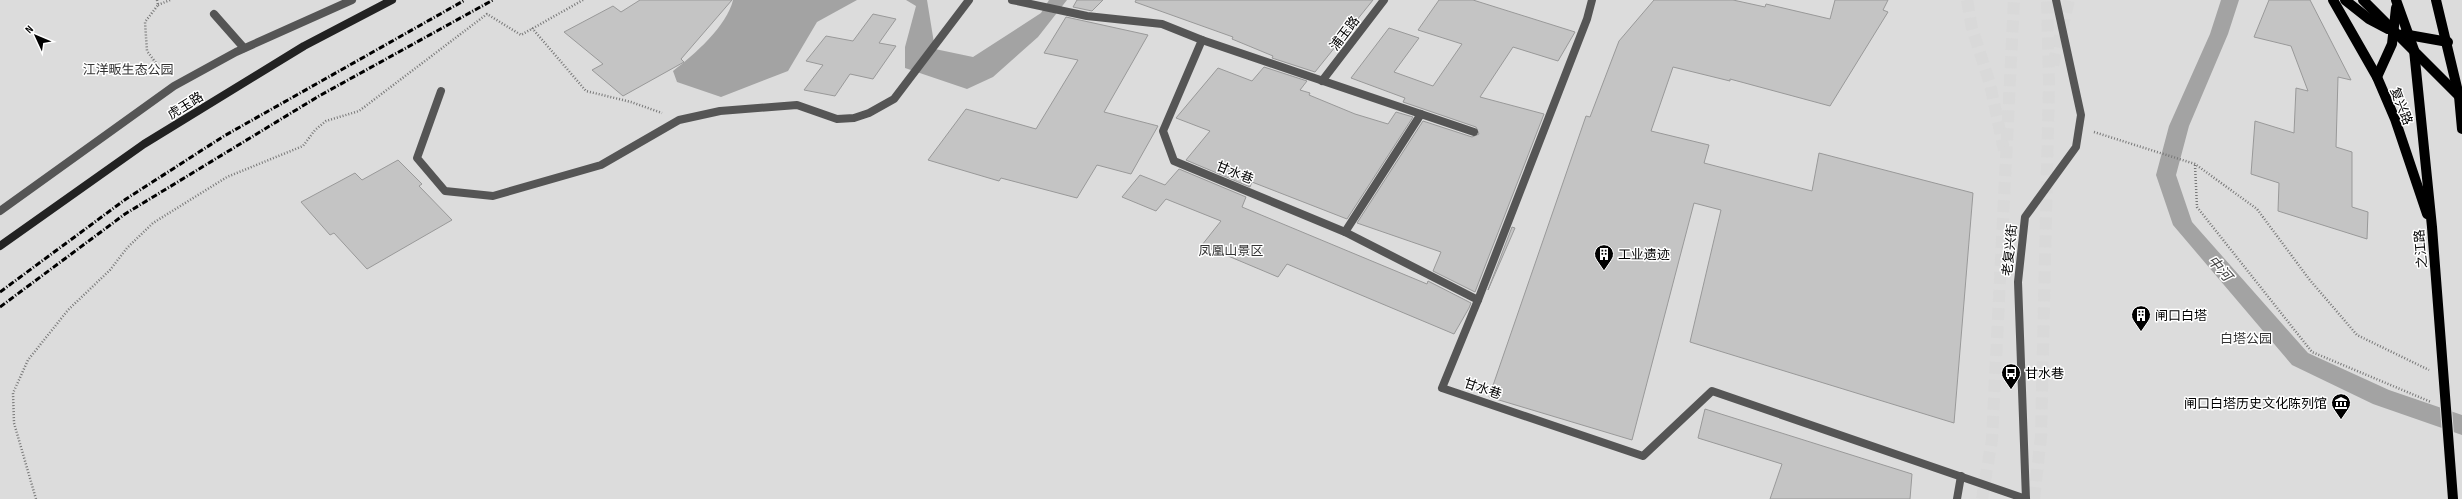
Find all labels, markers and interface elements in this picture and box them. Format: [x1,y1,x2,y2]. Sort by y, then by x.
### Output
street label: 浦玉路 [1327,13,1363,54]
north arrow [16,16,56,56]
text: N [22,23,36,36]
park label: 江洋畈生态公园 [82,62,174,78]
street label: 复兴路 [2387,85,2416,127]
street label: 虎玉路 [165,89,206,123]
street label: 甘水巷 [1214,158,1256,188]
street label: 老复兴街 [1999,223,2021,277]
street label: 之江路 [2411,229,2431,269]
park label: 凤凰山景区 [1198,243,1264,259]
building icon: 工业遗迹 [1593,243,1615,271]
place label: 工业遗迹 [1618,247,1670,263]
water label: 中河 [2204,252,2237,287]
building icon: 闸口白塔 [2130,304,2152,332]
place label: 闸口白塔 [2155,308,2207,324]
park label: 白塔公园 [2220,331,2272,347]
bus stop icon: 甘水巷 [2000,362,2022,390]
place label: 甘水巷 [2025,366,2064,382]
street label: 甘水巷 [1462,375,1504,403]
museum icon: 闸口白塔历史文化陈列馆 [2330,392,2352,420]
place label: 闸口白塔历史文化陈列馆 [2184,396,2327,412]

